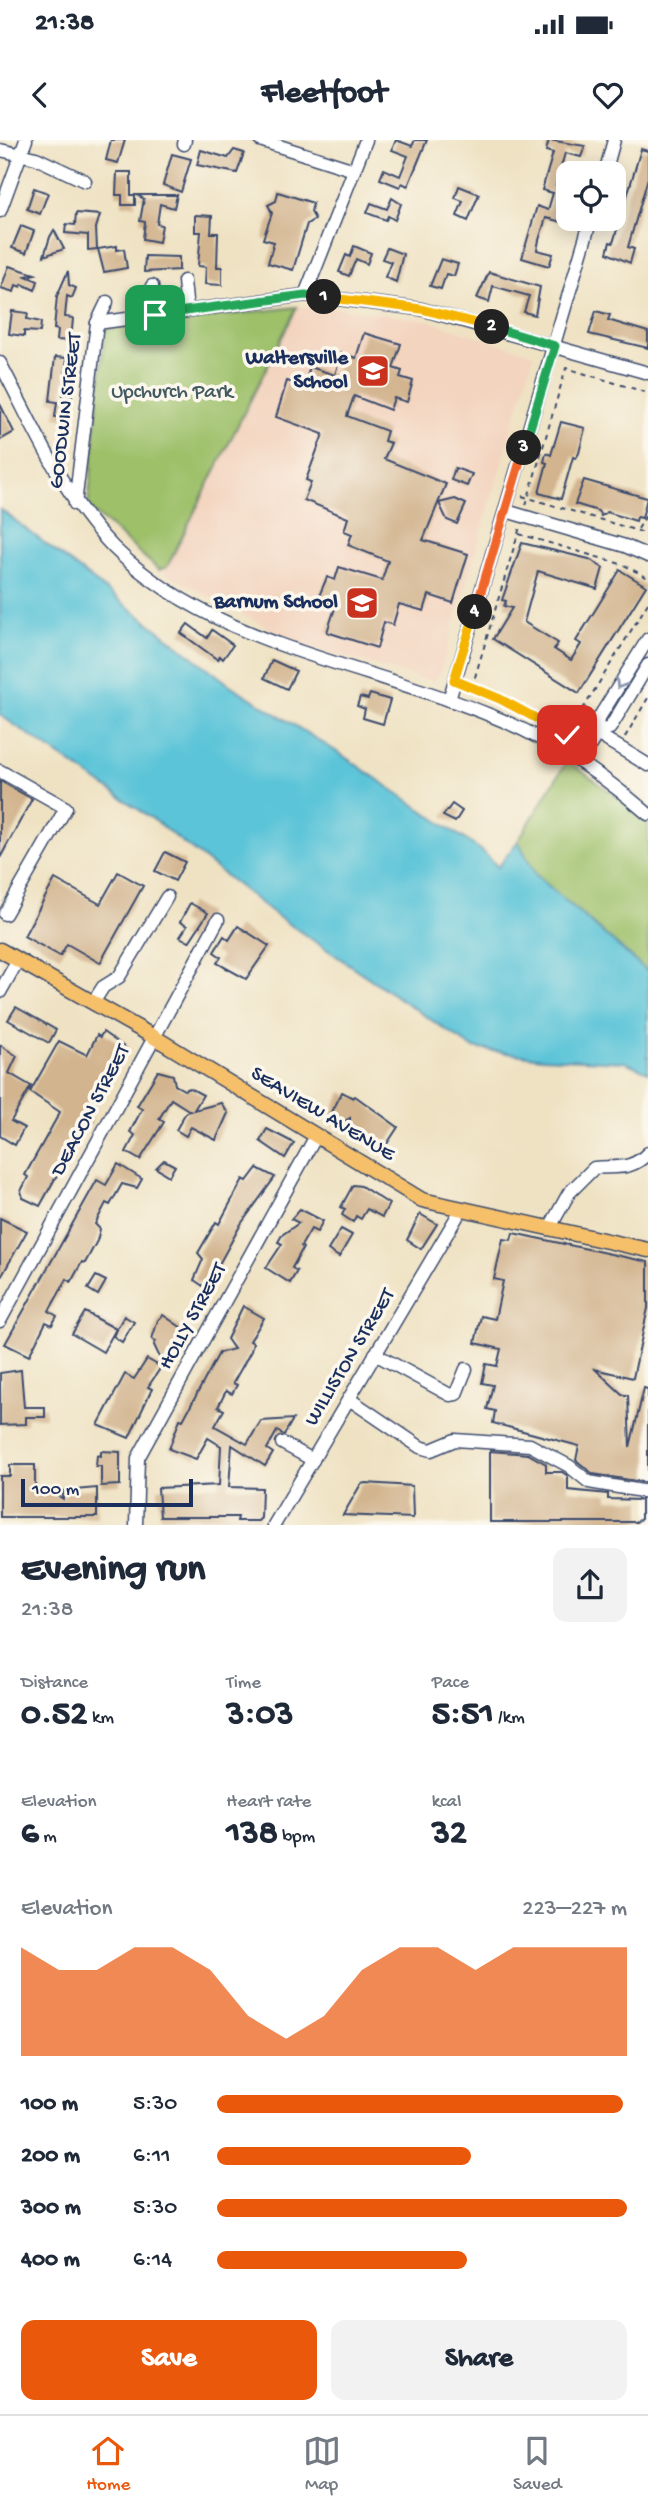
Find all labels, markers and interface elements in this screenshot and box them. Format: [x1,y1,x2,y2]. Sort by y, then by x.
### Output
text: 21:38 [35,9,94,40]
icon: back [21,76,59,114]
text: Fleetfoot [261,76,387,114]
icon: heart [589,76,627,114]
map controls [556,161,626,231]
button: locate [556,161,626,231]
pin: 1 [306,280,342,314]
pin [125,285,185,345]
text: 1 [320,285,327,308]
icon: arrive [136,296,174,334]
pin: 2 [475,310,510,344]
text: 2 [487,315,496,338]
street label: GOODWIN STREET [45,331,89,490]
place label: Waltersville School [244,347,349,396]
school or university icon: Waltersville School [354,352,392,390]
park label: Upchurch Park [111,381,235,406]
pin: 3 [506,430,542,466]
text: 3 [519,436,528,459]
school or university icon: Barnum School [343,584,381,622]
place label: Barnum School [213,591,338,616]
pin: 4 [458,594,492,630]
text: 4 [470,600,479,623]
one-way arrow [615,677,628,690]
pin [537,705,597,765]
icon: check [548,716,586,754]
street label: DEACON STREET [46,1040,137,1183]
street label: SEAVIEW AVENUE [245,1062,399,1168]
street label: HOLLY STREET [155,1259,234,1375]
street label: WILLISTON STREET [300,1284,402,1431]
scale bar [21,1476,192,1508]
text: 100 m [32,1479,79,1502]
button: share [553,1548,627,1622]
text: Evening run [21,1549,205,1593]
text: 21:38 [21,1597,73,1624]
text: Distance [21,1672,88,1695]
text: Time [226,1672,261,1695]
text: Pace [432,1672,469,1695]
text: 0.52 [21,1695,87,1736]
text: 3:03 [226,1695,294,1736]
text: 5:51 [432,1695,494,1736]
text: km [87,1707,114,1730]
text: /km [494,1707,525,1730]
text: Elevation [21,1791,97,1814]
text: Heart rate [226,1791,311,1814]
text: kcal [432,1791,461,1814]
text: 6 [21,1814,39,1855]
text: 138 [226,1814,278,1855]
text: 32 [432,1814,467,1855]
text: m [39,1826,57,1849]
text: bpm [278,1826,315,1849]
text: Elevation [21,1896,112,1923]
text: 223–227 m [522,1896,627,1923]
text: 100 m [21,2091,78,2118]
text: 5:30 [133,2091,177,2118]
text: 200 m [21,2143,80,2170]
text: 6:11 [133,2143,170,2170]
text: 300 m [21,2195,81,2222]
text: 5:30 [133,2195,177,2222]
text: 400 m [21,2247,80,2274]
text: 6:14 [133,2247,172,2274]
button: Save [21,2320,317,2400]
button: Share [331,2320,627,2400]
tab: Home [86,2432,130,2497]
tab: Map [303,2432,341,2497]
tab: Saved [513,2432,562,2497]

